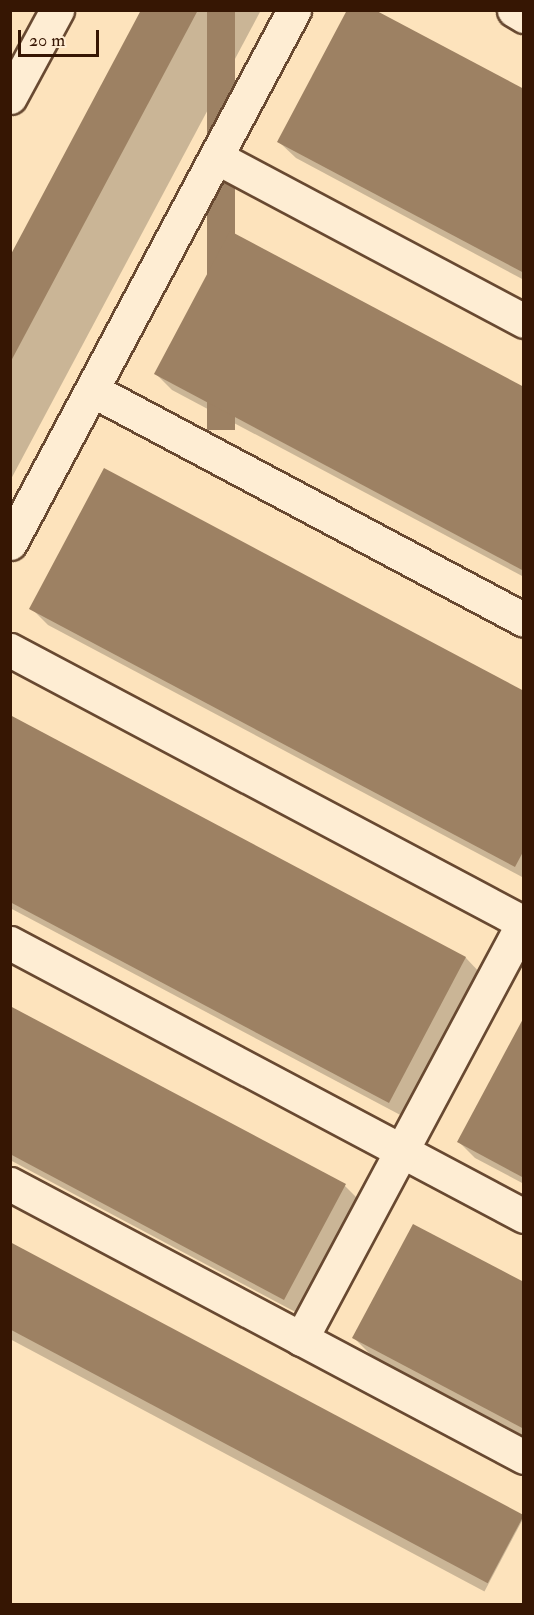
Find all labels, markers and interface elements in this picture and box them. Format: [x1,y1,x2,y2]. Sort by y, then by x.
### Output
scale bar [21,18,102,56]
text: 20 m [29,29,65,52]

